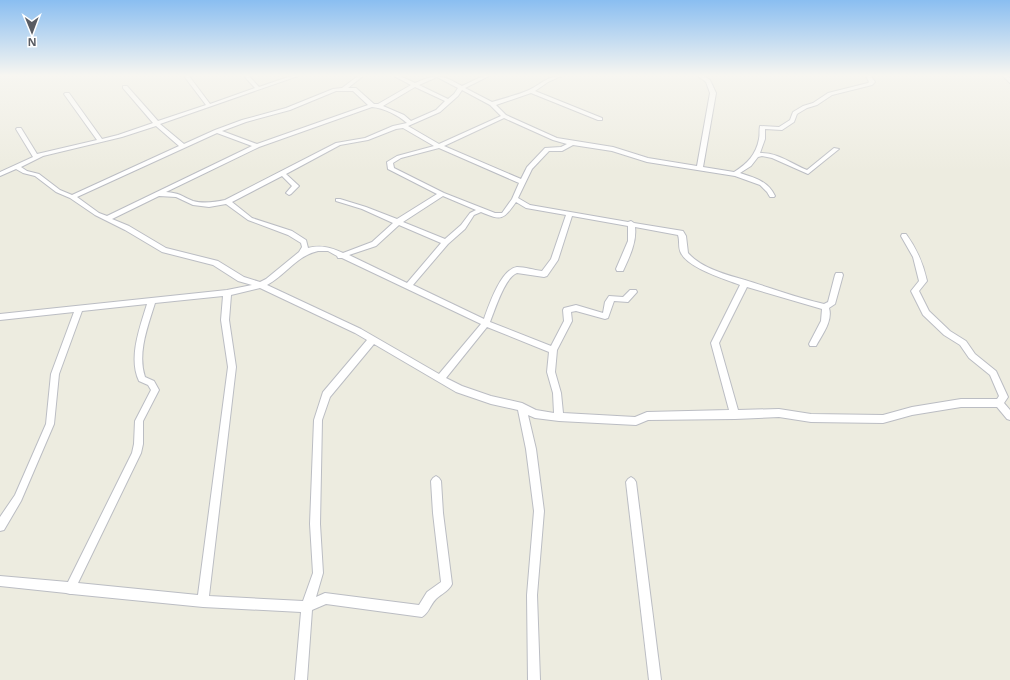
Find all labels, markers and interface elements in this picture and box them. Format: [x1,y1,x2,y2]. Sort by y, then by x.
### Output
north arrow [12,12,52,52]
text: N [28,35,37,50]

